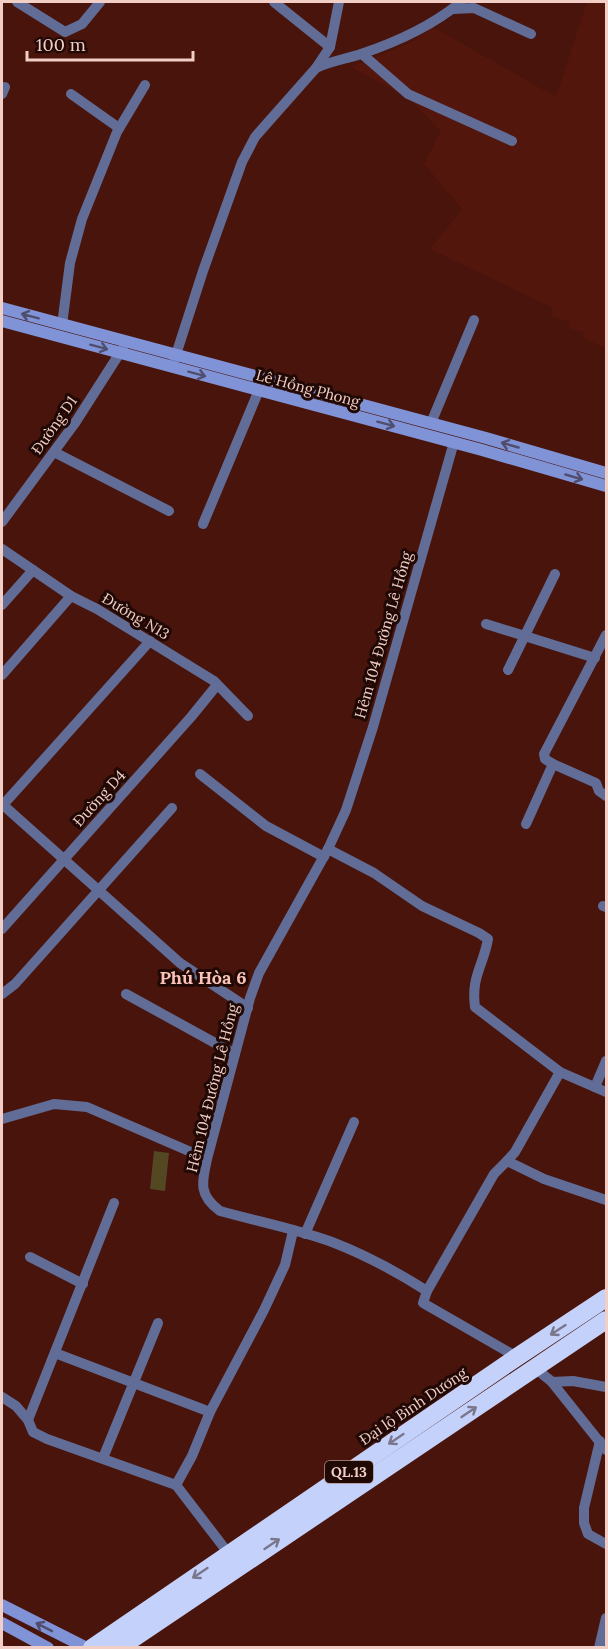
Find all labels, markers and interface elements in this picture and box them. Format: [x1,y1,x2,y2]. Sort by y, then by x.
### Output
scale bar [27,24,194,62]
text: 100 m [36,33,86,56]
one-way arrow [21,310,40,321]
one-way arrow [89,342,108,354]
street label: Lê Hồng Phong [254,365,363,411]
one-way arrow [188,368,207,380]
street label: Đường D1 [27,392,81,458]
one-way arrow [376,419,395,430]
one-way arrow [501,439,520,450]
one-way arrow [564,472,583,483]
street label: Hẻm 104 Đường Lê Hồng [350,549,416,721]
street label: Đường N13 [99,588,173,644]
street label: Đường D4 [69,766,129,830]
district label: Phú Hòa 6 [159,966,247,989]
street label: Hẻm 104 Đường Lê Hồng [182,1001,242,1174]
one-way arrow [550,1324,566,1336]
street label: Đại lộ Bình Dương [356,1363,471,1449]
one-way arrow [460,1406,476,1418]
one-way arrow [388,1434,405,1446]
road number: QL.13 [325,1461,373,1483]
one-way arrow [263,1538,279,1550]
one-way arrow [193,1567,209,1579]
one-way arrow [36,1621,53,1633]

